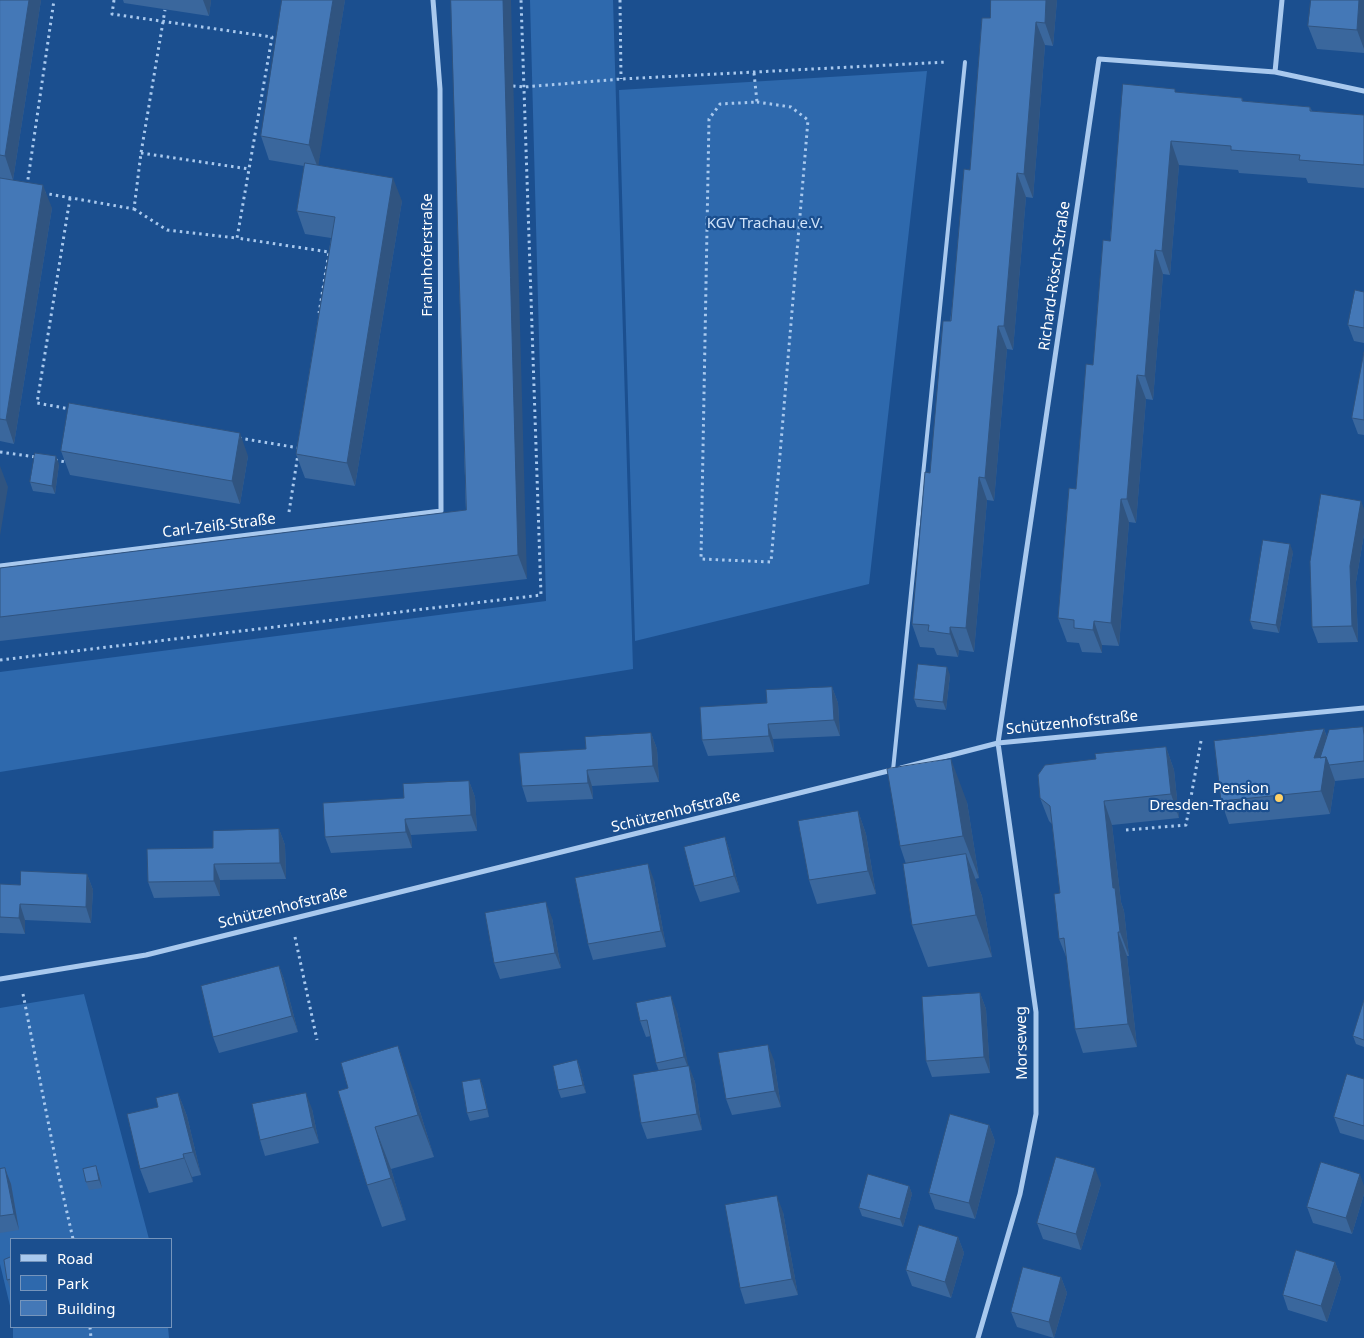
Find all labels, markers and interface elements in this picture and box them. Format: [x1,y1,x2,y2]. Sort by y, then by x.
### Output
street label: Fraunhoferstraße [419,193,437,317]
street label: Richard-Rösch-Straße [1036,200,1074,352]
park label: KGV Trachau e.V. [707,215,823,233]
street label: Carl-Zeiß-Straße [161,510,277,542]
street label: Schützenhofstraße [1005,707,1139,739]
place label: Pension Dresden-Trachau [1149,780,1269,815]
street label: Schützenhofstraße [610,787,742,837]
marker: Pension Dresden-Trachau [1273,792,1285,804]
street label: Schützenhofstraße [217,883,349,933]
street label: Morseweg [1012,1006,1032,1080]
legend [10,1238,172,1328]
text: Road [57,1248,93,1268]
text: Park [57,1273,89,1293]
text: Building [57,1298,115,1318]

